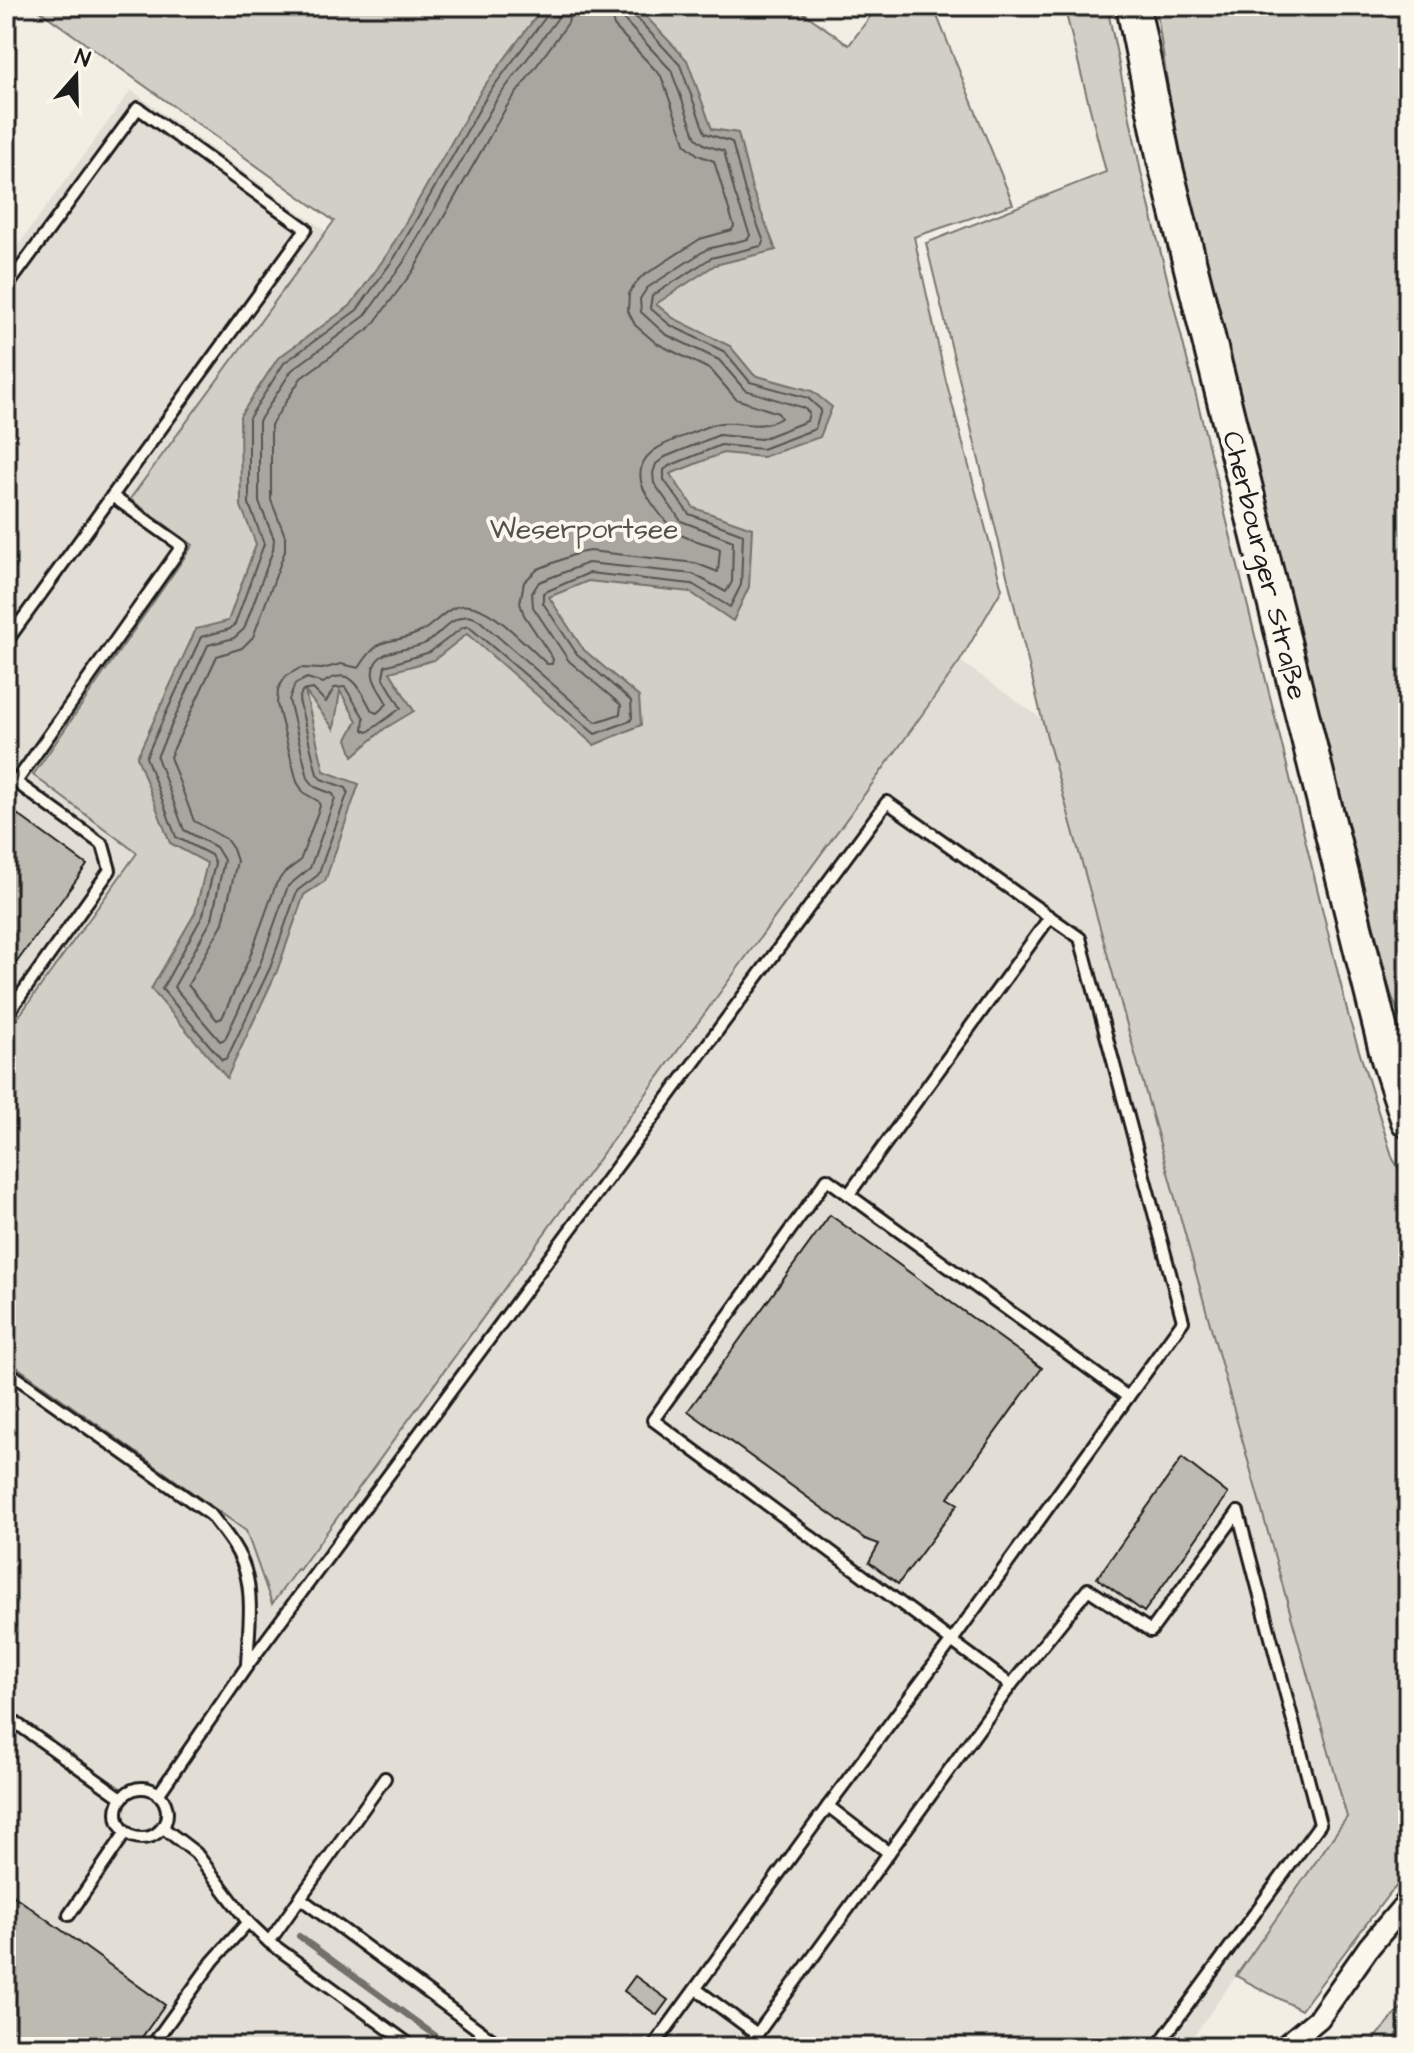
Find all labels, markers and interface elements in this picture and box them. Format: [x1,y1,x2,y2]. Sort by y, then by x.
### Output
north arrow [36,36,116,116]
text: N [71,42,94,76]
street label: Cherbourger Straße [1211,427,1317,704]
park label: Weserportsee [490,510,678,549]

